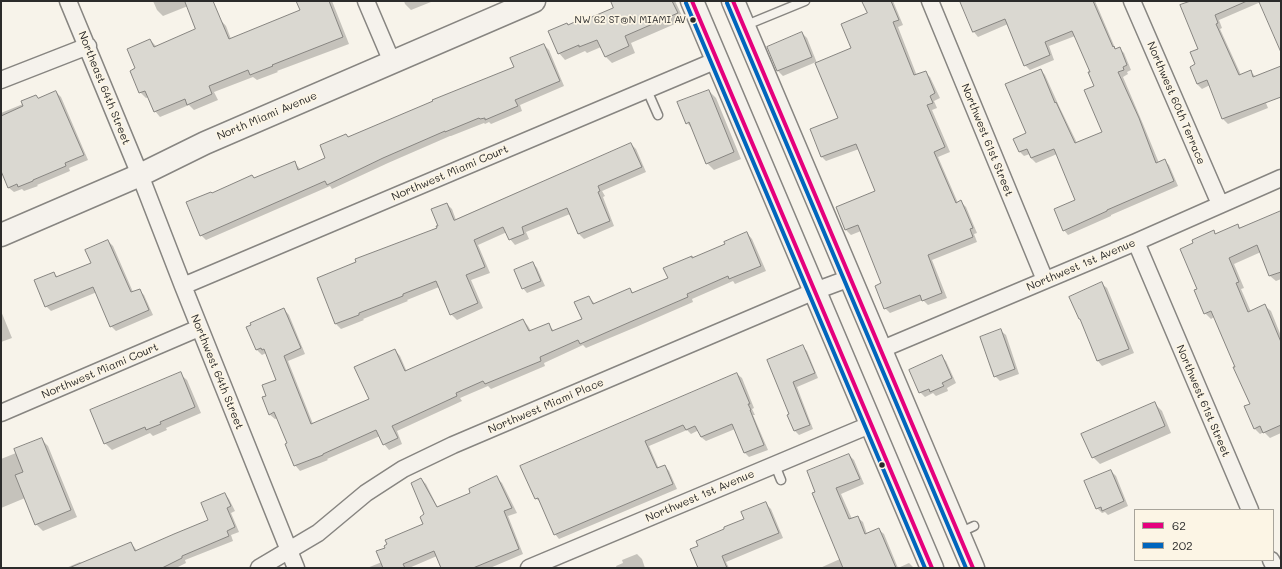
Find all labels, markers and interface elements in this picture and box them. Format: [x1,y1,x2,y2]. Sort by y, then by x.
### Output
place label: NW 62 ST@N MIAMI AV [575,14,686,26]
marker: NW 62 ST@N MIAMI AV [688,15,698,25]
street label: Northeast 64th Street [75,29,133,147]
street label: Northwest 60th Terrace [1144,40,1208,166]
street label: Northwest 61st Street [958,82,1016,198]
street label: North Miami Avenue [215,89,319,143]
street label: Northwest Miami Court [390,142,510,204]
street label: Northwest 1st Avenue [1025,236,1137,294]
street label: Northwest 64th Street [188,313,246,431]
street label: Northwest Miami Court [40,340,160,402]
street label: Northwest 61st Street [1173,343,1233,459]
street label: Northwest Miami Place [486,376,606,436]
unlabelled marker [877,460,887,470]
street label: Northwest 1st Avenue [644,467,756,525]
legend [1134,509,1274,561]
text: 62 [1172,517,1186,533]
text: 202 [1172,537,1193,553]

